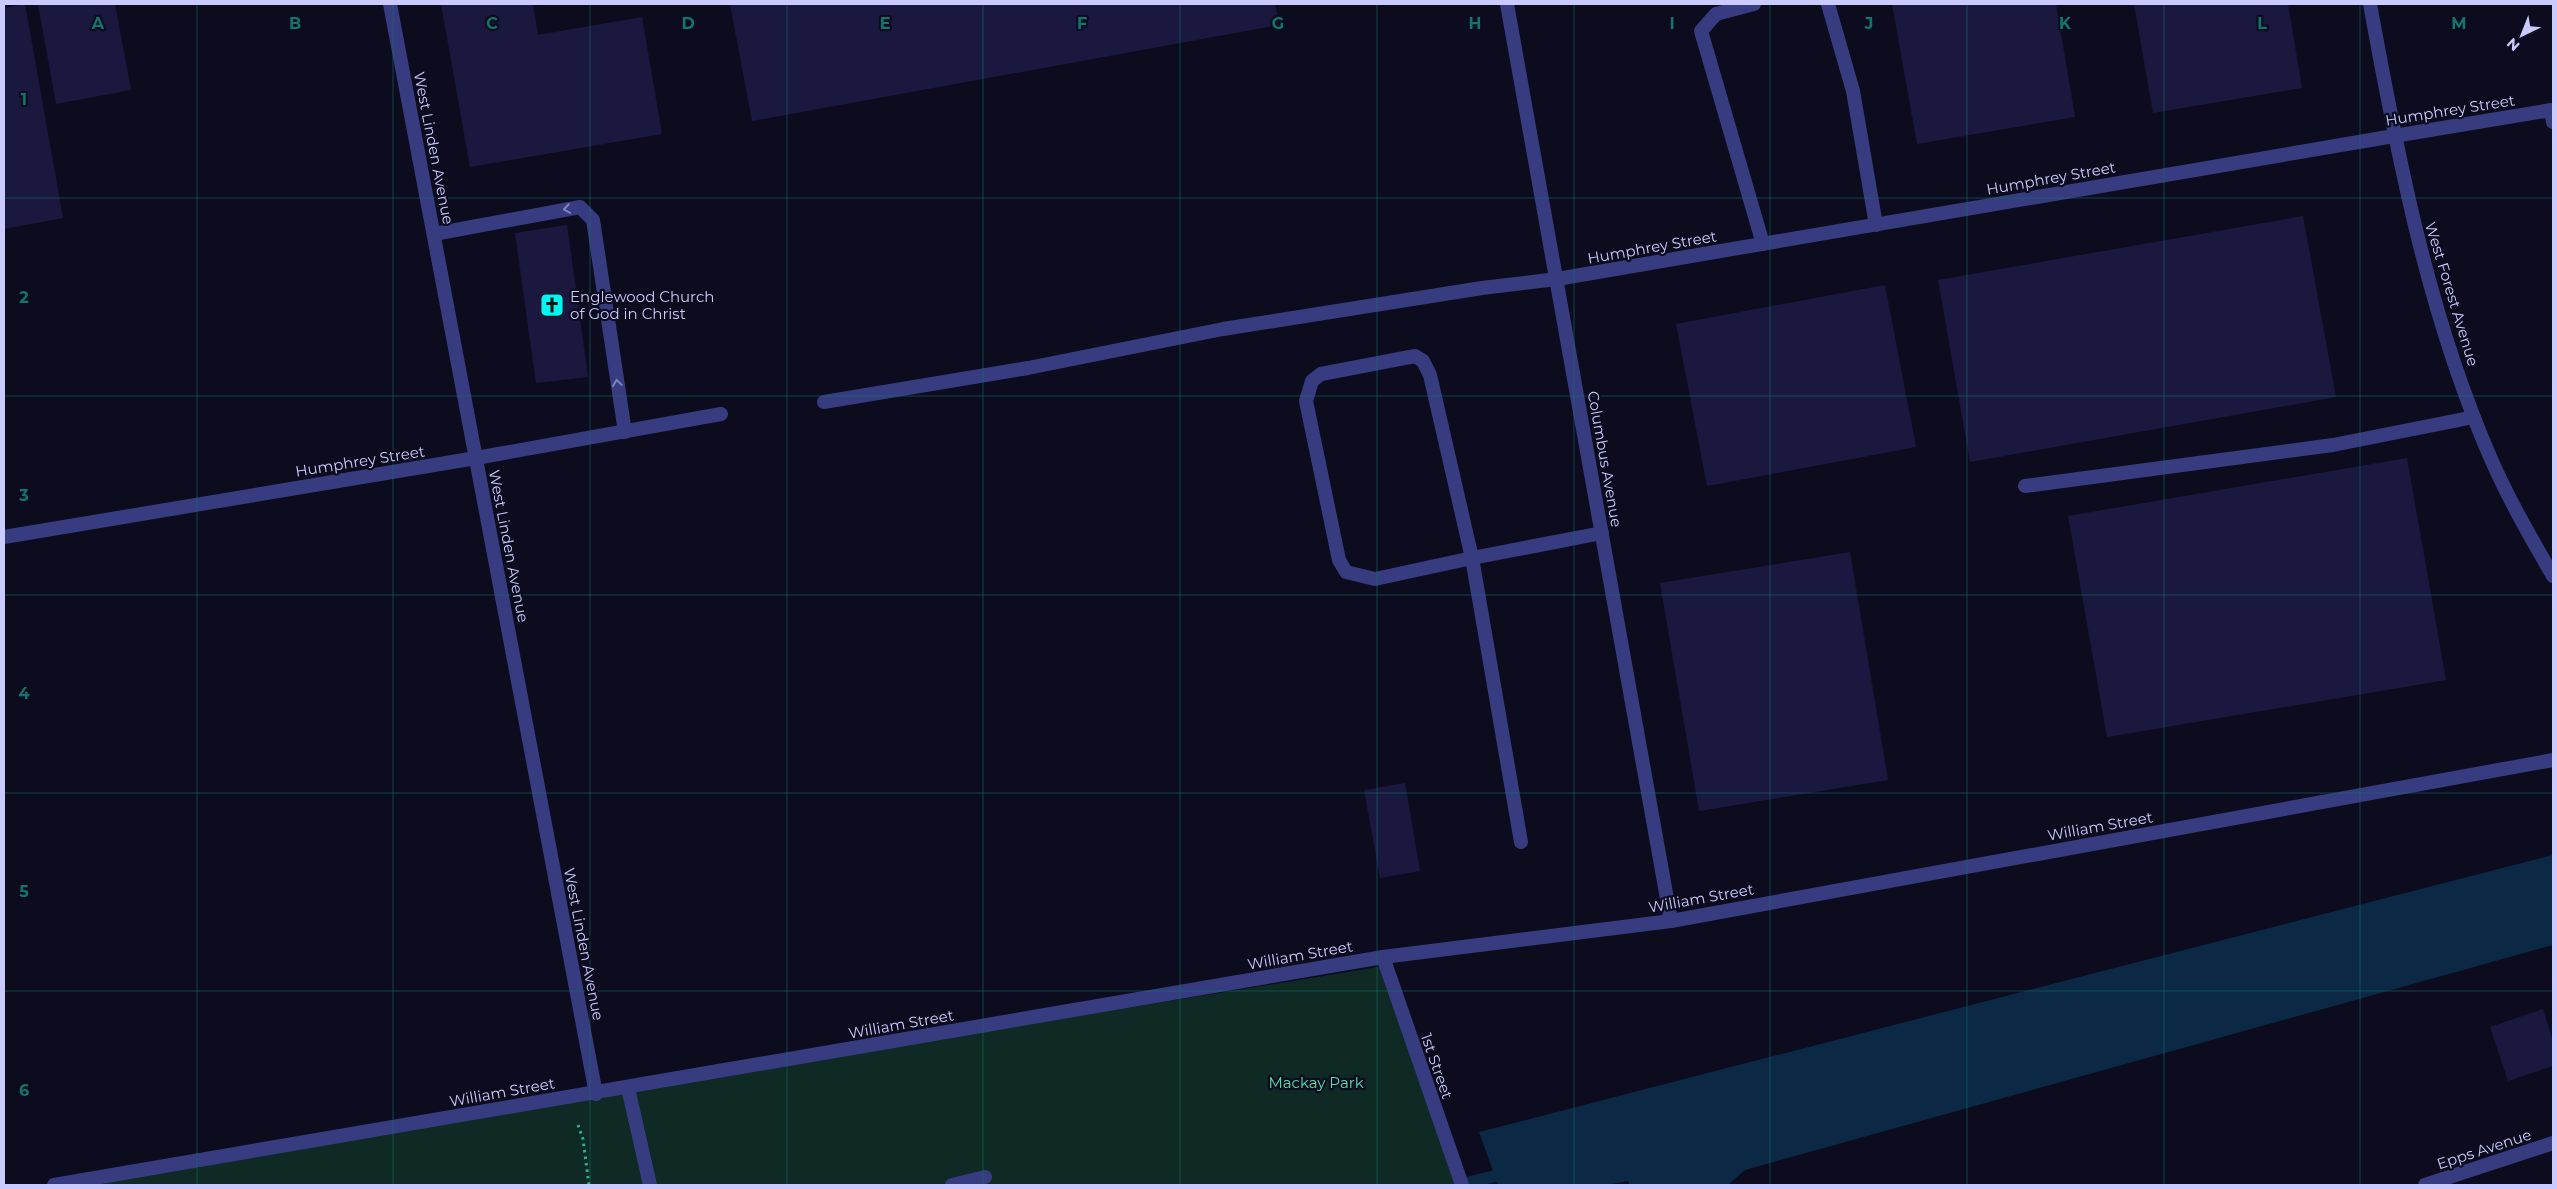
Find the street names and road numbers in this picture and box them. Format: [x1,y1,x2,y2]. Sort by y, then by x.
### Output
street label: West Linden Avenue [410,70,458,226]
street label: Humphrey Street [2384,90,2516,130]
street label: Humphrey Street [1985,157,2117,199]
street label: West Forest Avenue [2421,220,2483,368]
street label: Humphrey Street [1586,226,1718,268]
street label: Columbus Avenue [1584,389,1626,529]
street label: Humphrey Street [294,441,426,481]
street label: West Linden Avenue [485,468,533,624]
street label: William Street [2046,807,2154,845]
street label: West Linden Avenue [560,866,608,1022]
street label: William Street [1647,879,1755,917]
street label: William Street [1246,936,1354,974]
street label: William Street [847,1005,955,1043]
street label: 1st Street [1417,1031,1457,1101]
street label: William Street [448,1073,556,1111]
street label: Epps Avenue [2434,1125,2534,1173]

